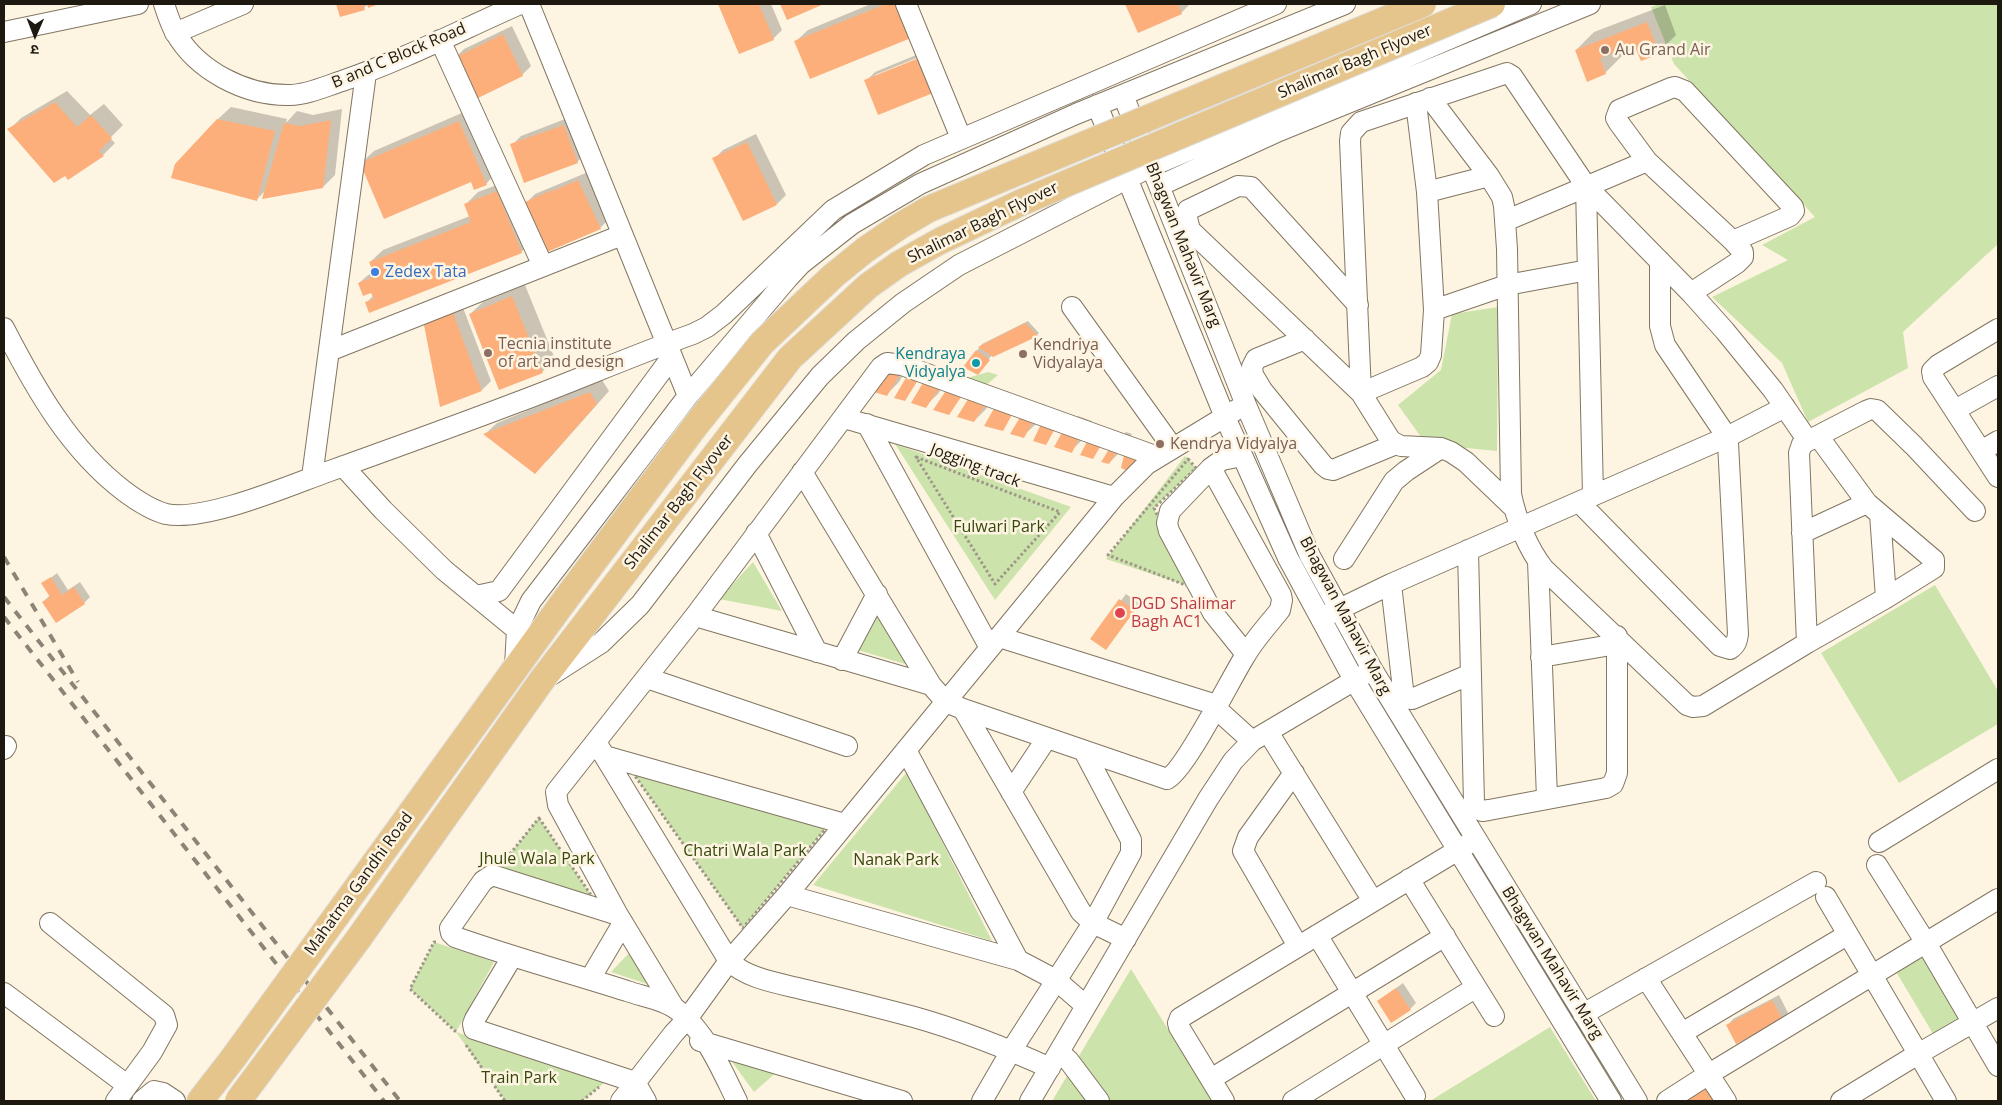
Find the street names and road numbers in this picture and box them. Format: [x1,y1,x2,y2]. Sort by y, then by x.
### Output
street label: B and C Block Road [329,19,469,93]
street label: Shalimar Bagh Flyover [1275,21,1435,103]
street label: Bhagwan Mahavir Marg [1141,160,1225,330]
street label: Shalimar Bagh Flyover [905,178,1061,268]
street label: Shalimar Bagh Flyover [621,431,737,573]
street label: Jogging track [927,440,1023,492]
street label: Bhagwan Mahavir Marg [1295,534,1395,698]
street label: Mahatma Gandhi Road [301,809,417,959]
street label: Bhagwan Mahavir Marg [1497,883,1607,1043]

